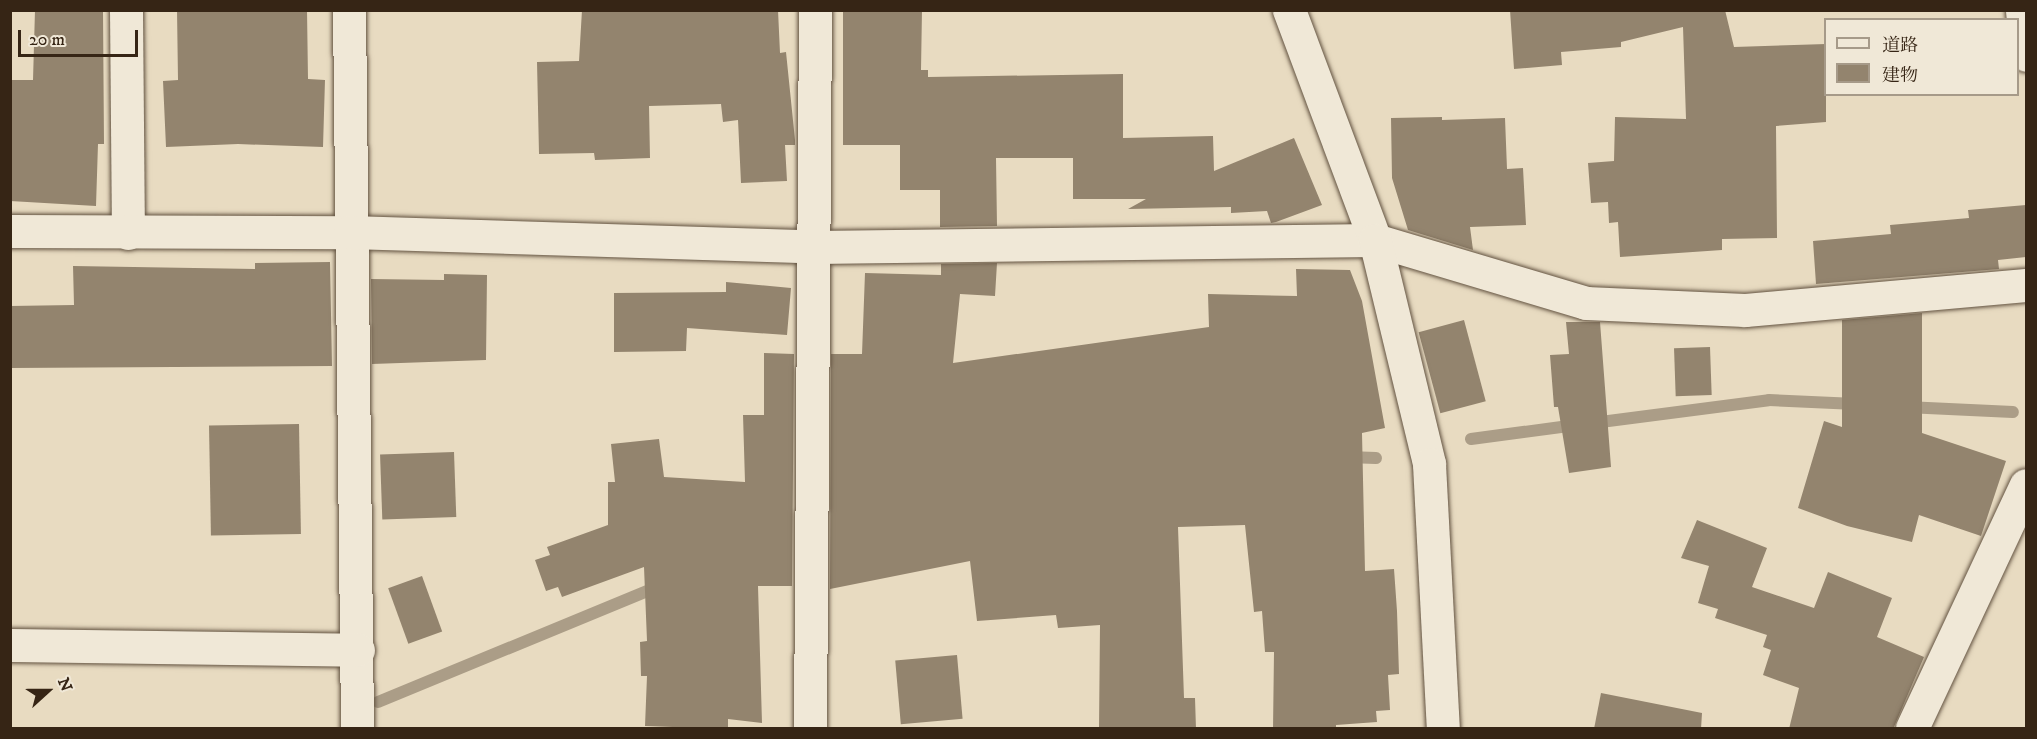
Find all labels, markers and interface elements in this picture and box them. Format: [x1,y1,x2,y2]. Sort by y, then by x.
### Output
scale bar [21,18,141,56]
legend [1824,18,2019,96]
text: 20 m [29,29,65,51]
text: 道路 [1882,35,1918,57]
text: 建物 [1882,65,1918,87]
north arrow [18,661,78,721]
text: N [53,675,76,694]

